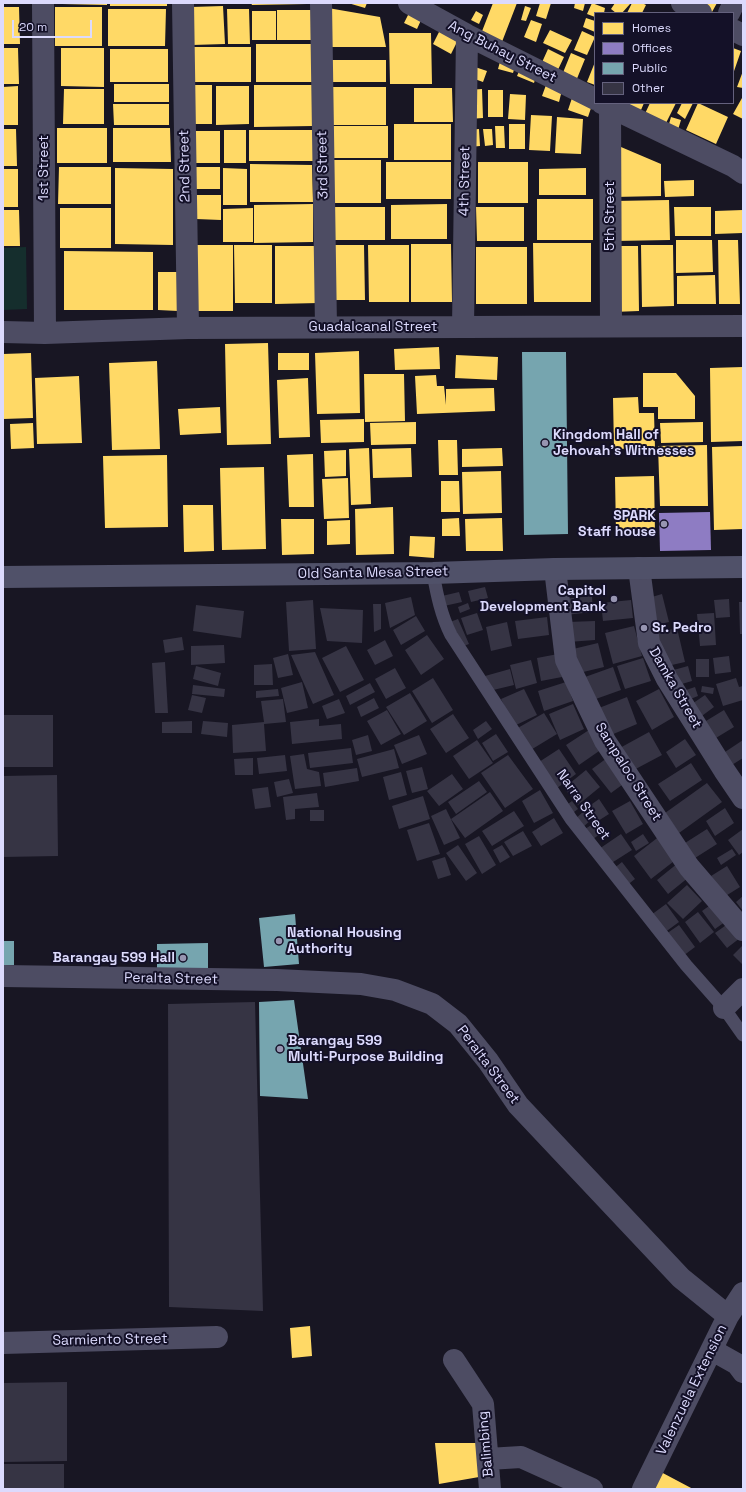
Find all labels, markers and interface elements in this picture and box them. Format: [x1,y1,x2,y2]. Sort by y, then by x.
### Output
scale bar [14,12,94,38]
legend [594,12,734,104]
street label: Ang Buhay Street [445,17,559,87]
text: 20 m [19,19,47,35]
text: Homes [632,20,671,36]
text: Offices [632,40,672,56]
text: Public [632,60,667,76]
text: Other [632,80,665,96]
street label: 2nd Street [176,130,194,202]
street label: 3rd Street [314,130,332,200]
street label: 1st Street [36,135,52,201]
street label: 4th Street [456,146,474,216]
street label: 5th Street [602,181,618,251]
street label: Guadalcanal Street [308,319,438,335]
place label: Kingdom Hall of Jehovah's Witnesses [553,427,694,460]
marker: Kingdom Hall of Jehovah's Witnesses [540,438,550,448]
place label: SPARK Staff house [578,508,656,540]
marker: SPARK Staff house [659,519,669,529]
street label: Old Santa Mesa Street [298,563,448,583]
place label: Capitol Development Bank [480,583,606,616]
marker: Capitol Development Bank [609,594,619,604]
place label: Sr. Pedro [652,620,712,636]
marker: Sr. Pedro [639,623,649,633]
street label: Damka Street [645,644,705,732]
street label: Sampaloc Street [591,720,665,824]
street label: Narra Street [553,767,613,843]
place label: National Housing Authority [287,925,402,958]
marker: National Housing Authority [274,936,284,946]
place label: Barangay 599 Hall [53,950,175,966]
marker: Barangay 599 Hall [178,953,188,963]
street label: Peralta Street [124,970,218,988]
street label: Peralta Street [453,1022,523,1108]
place label: Barangay 599 Multi-Purpose Building [288,1033,444,1066]
marker: Barangay 599 Multi-Purpose Building [275,1044,285,1054]
street label: Valenzuela Extension [653,1322,731,1458]
street label: Sarmiento Street [52,1331,168,1349]
street label: Balimbing [475,1410,497,1478]

